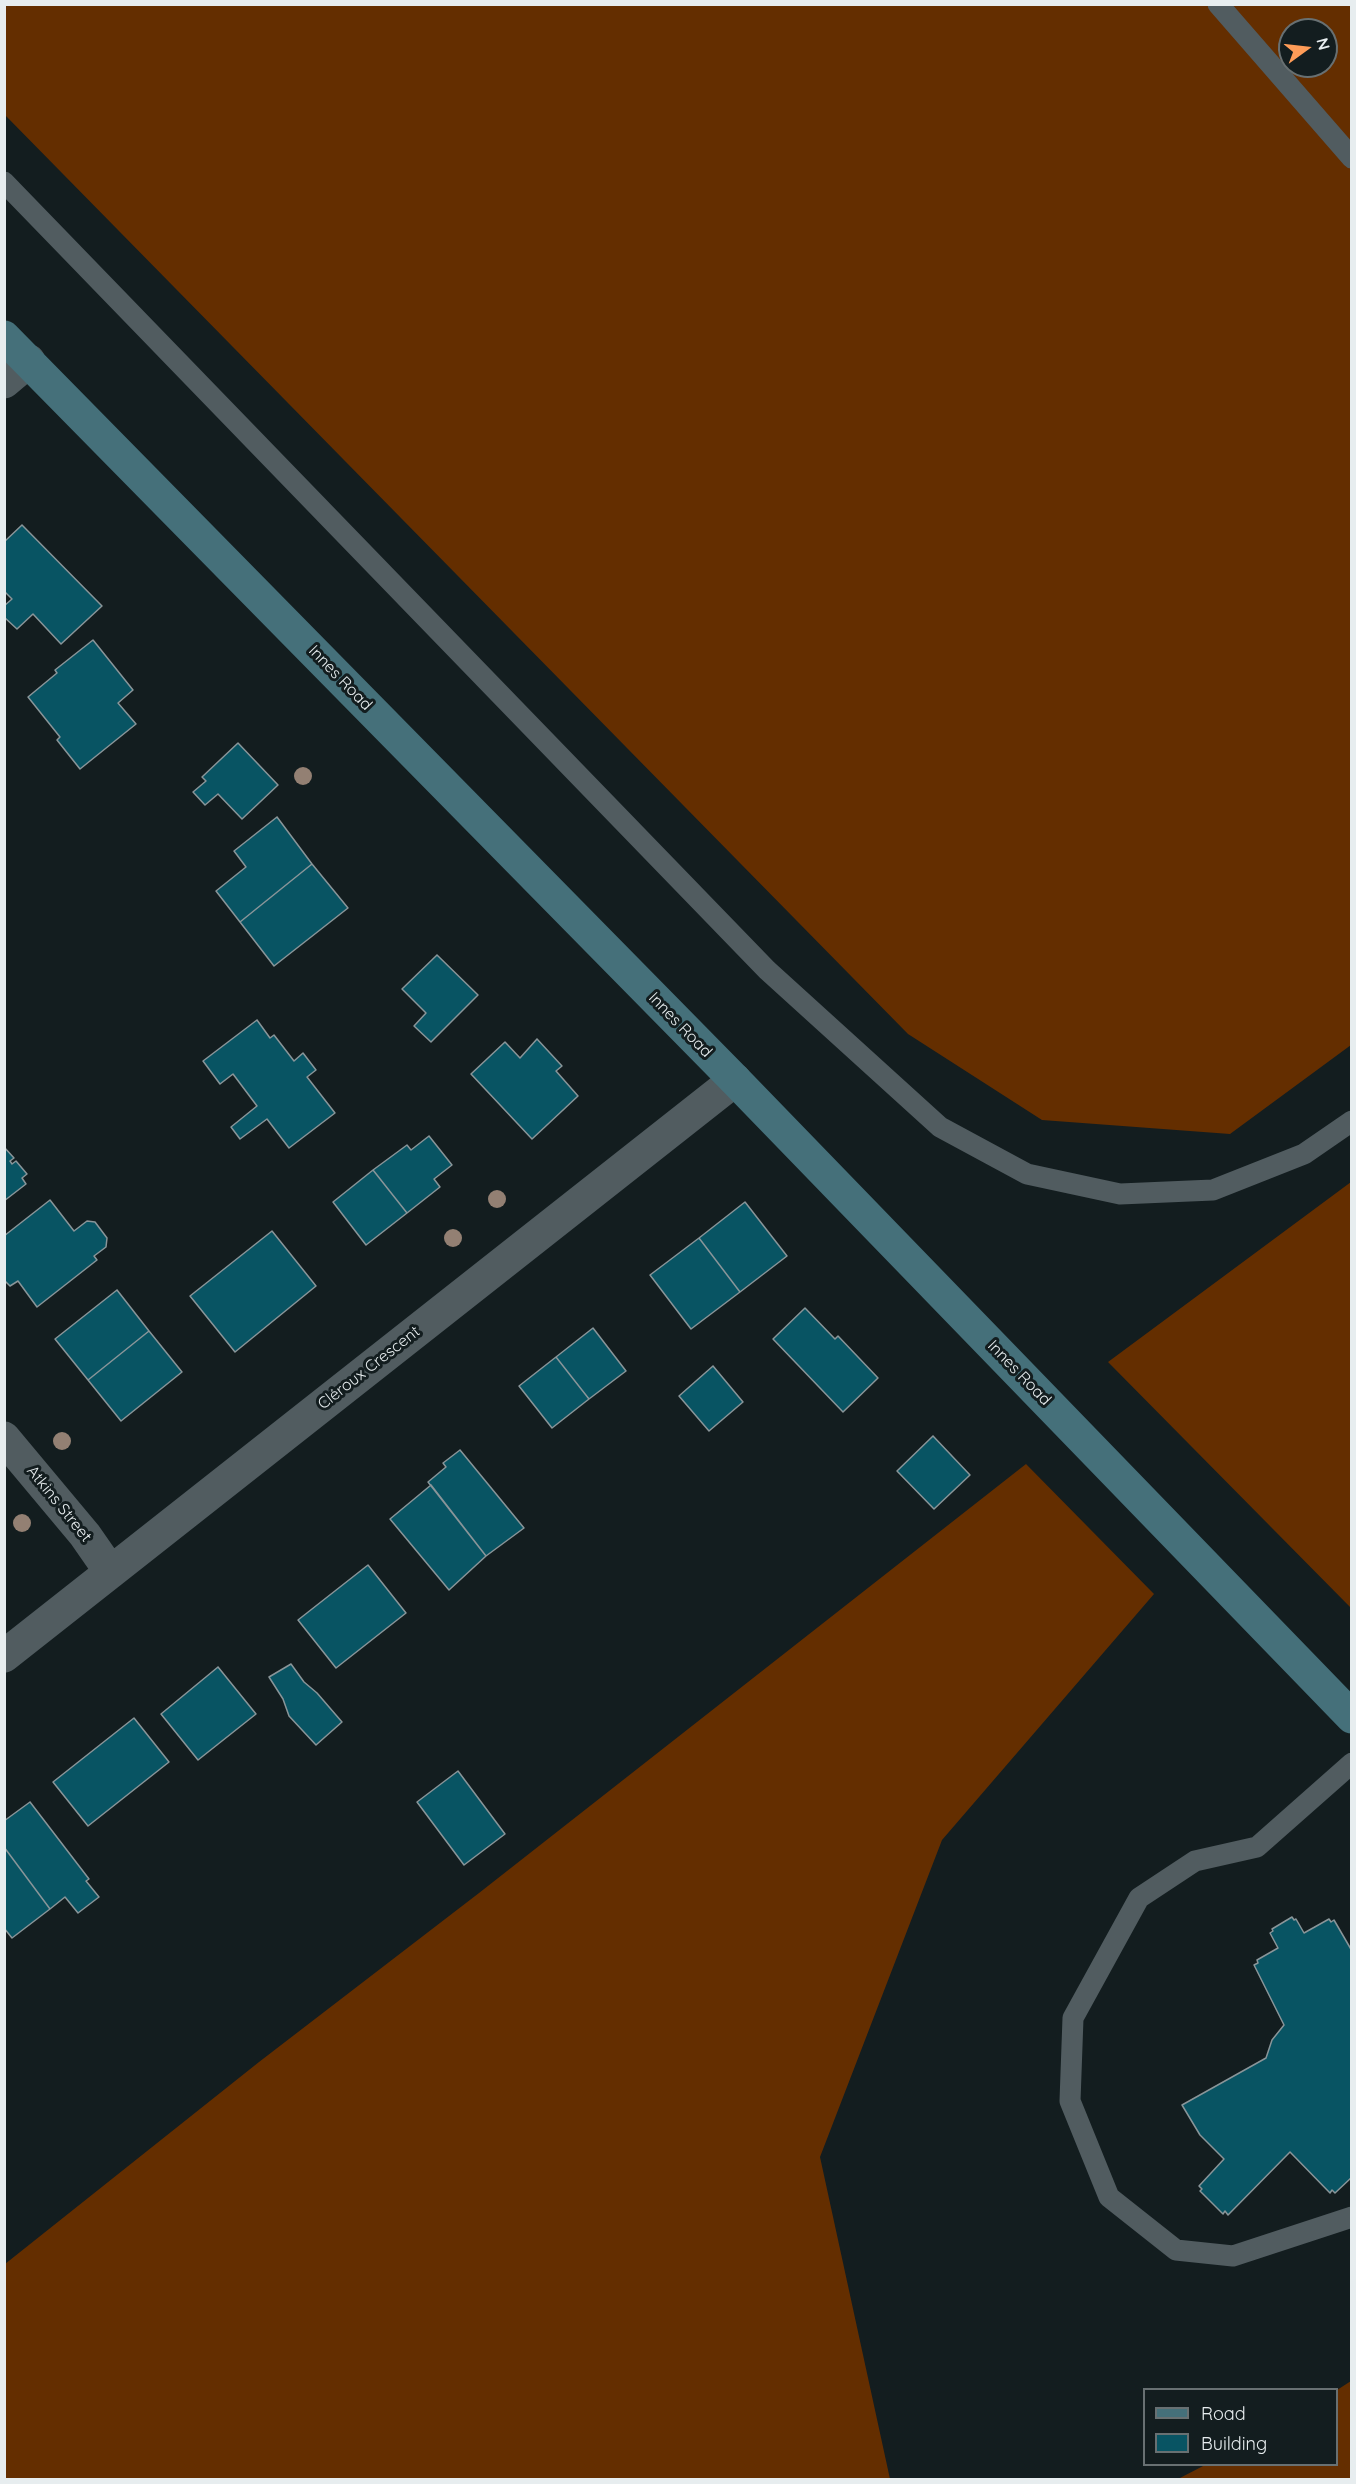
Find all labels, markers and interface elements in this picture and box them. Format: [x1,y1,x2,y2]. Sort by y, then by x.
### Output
north arrow [1278,18,1338,78]
text: N [1312,36,1335,52]
street label: Innes Road [304,641,376,715]
street label: Innes Road [644,988,716,1062]
street label: Cléroux Crescent [314,1322,424,1414]
street label: Innes Road [983,1336,1055,1410]
street label: Atkins Street [22,1462,96,1546]
legend [1143,2388,1338,2466]
text: Road [1201,2402,1246,2425]
text: Building [1201,2432,1267,2455]

